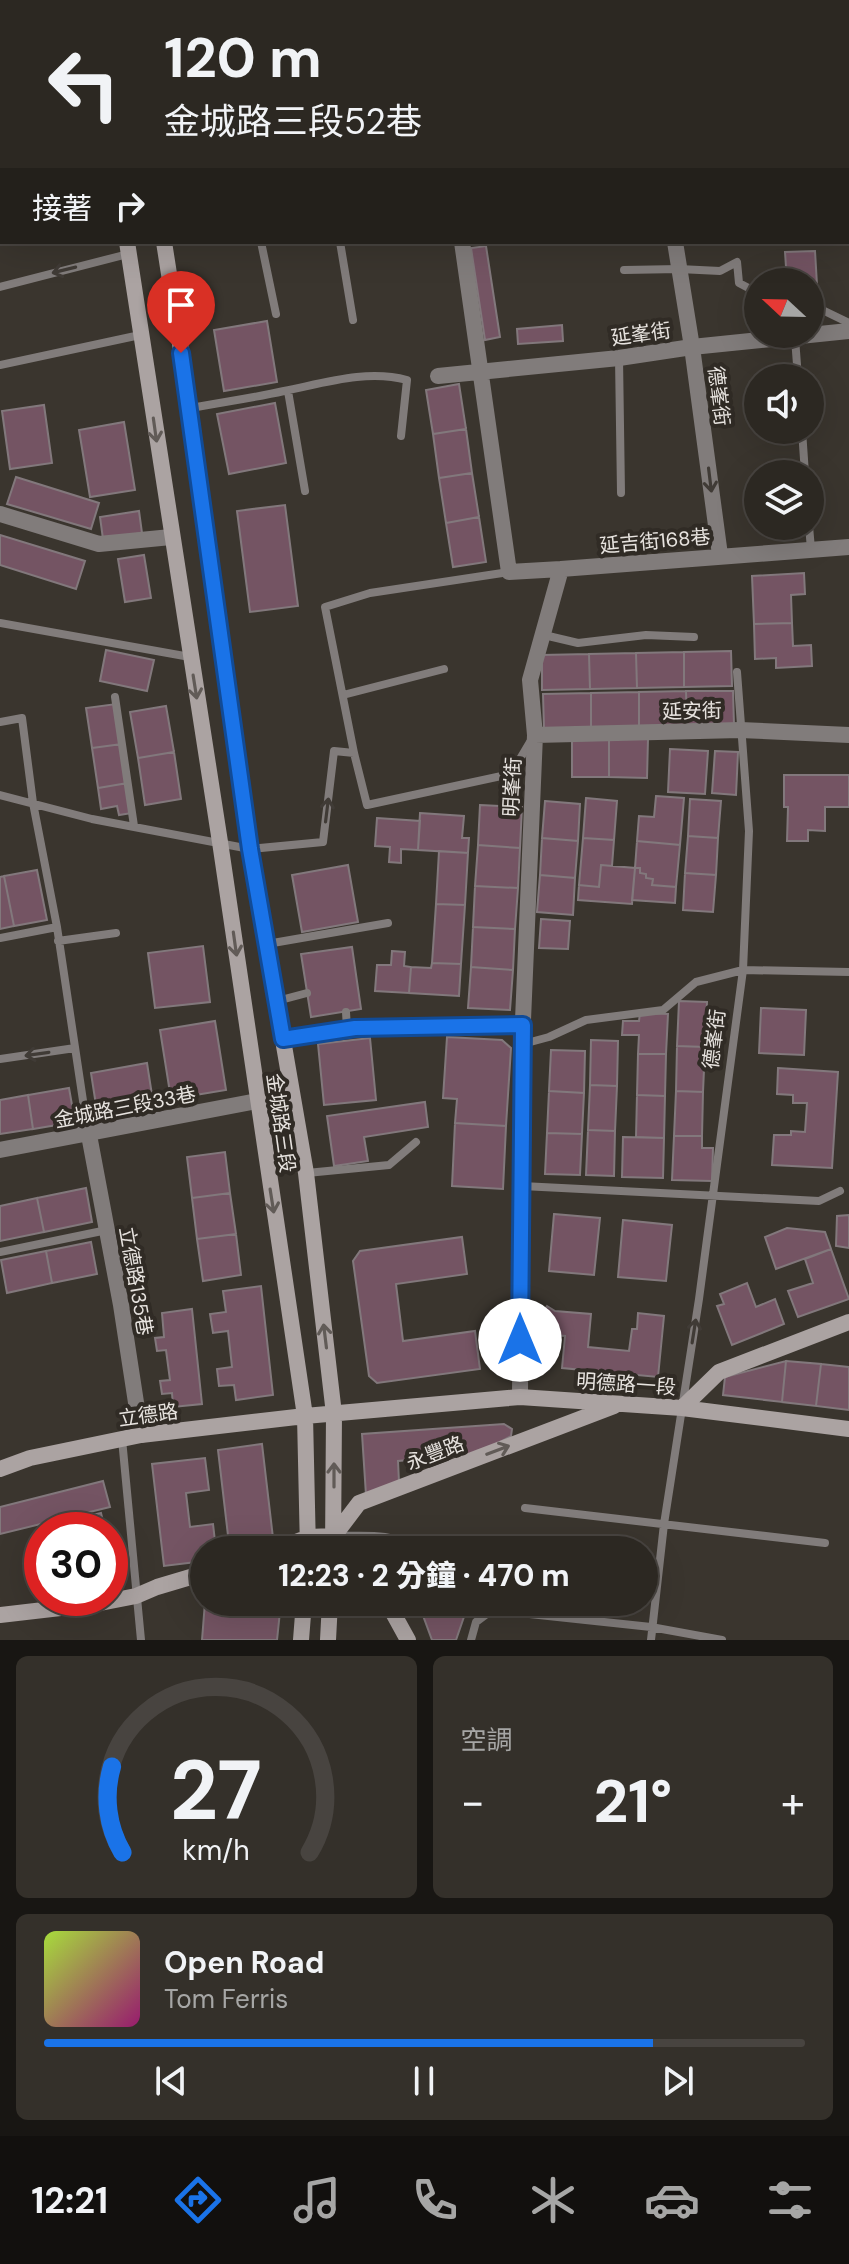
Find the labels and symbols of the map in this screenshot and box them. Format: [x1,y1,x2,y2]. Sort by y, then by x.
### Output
one-way arrow [52,264,78,279]
north arrow [744,268,824,348]
pin [147,271,215,353]
street label: 延峯街 [609,317,673,351]
street label: 德峯街 [702,365,736,427]
one-way arrow [148,417,163,442]
one-way arrow [703,466,718,492]
street label: 延吉街168巷 [599,523,711,559]
one-way arrow [188,674,203,699]
street label: 延安街 [662,697,722,725]
street label: 明峯街 [497,756,527,818]
one-way arrow [319,797,334,824]
one-way arrow [228,931,243,956]
street label: 德峯街 [697,1008,731,1070]
one-way arrow [25,1047,51,1062]
street label: 金城路三段 [261,1072,301,1174]
street label: 金城路三段33巷 [52,1081,198,1133]
one-way arrow [265,1188,280,1213]
street label: 立德路135巷 [114,1224,158,1338]
position arrow [478,1298,562,1382]
one-way arrow [687,1319,702,1344]
one-way arrow [317,1324,332,1349]
street label: 明德路一段 [575,1368,677,1400]
street label: 立德路 [116,1398,180,1432]
street label: 永豐路 [402,1430,468,1476]
one-way arrow [485,1442,510,1456]
one-way arrow [326,1462,342,1489]
speed limit sign: 30 [24,1512,128,1616]

